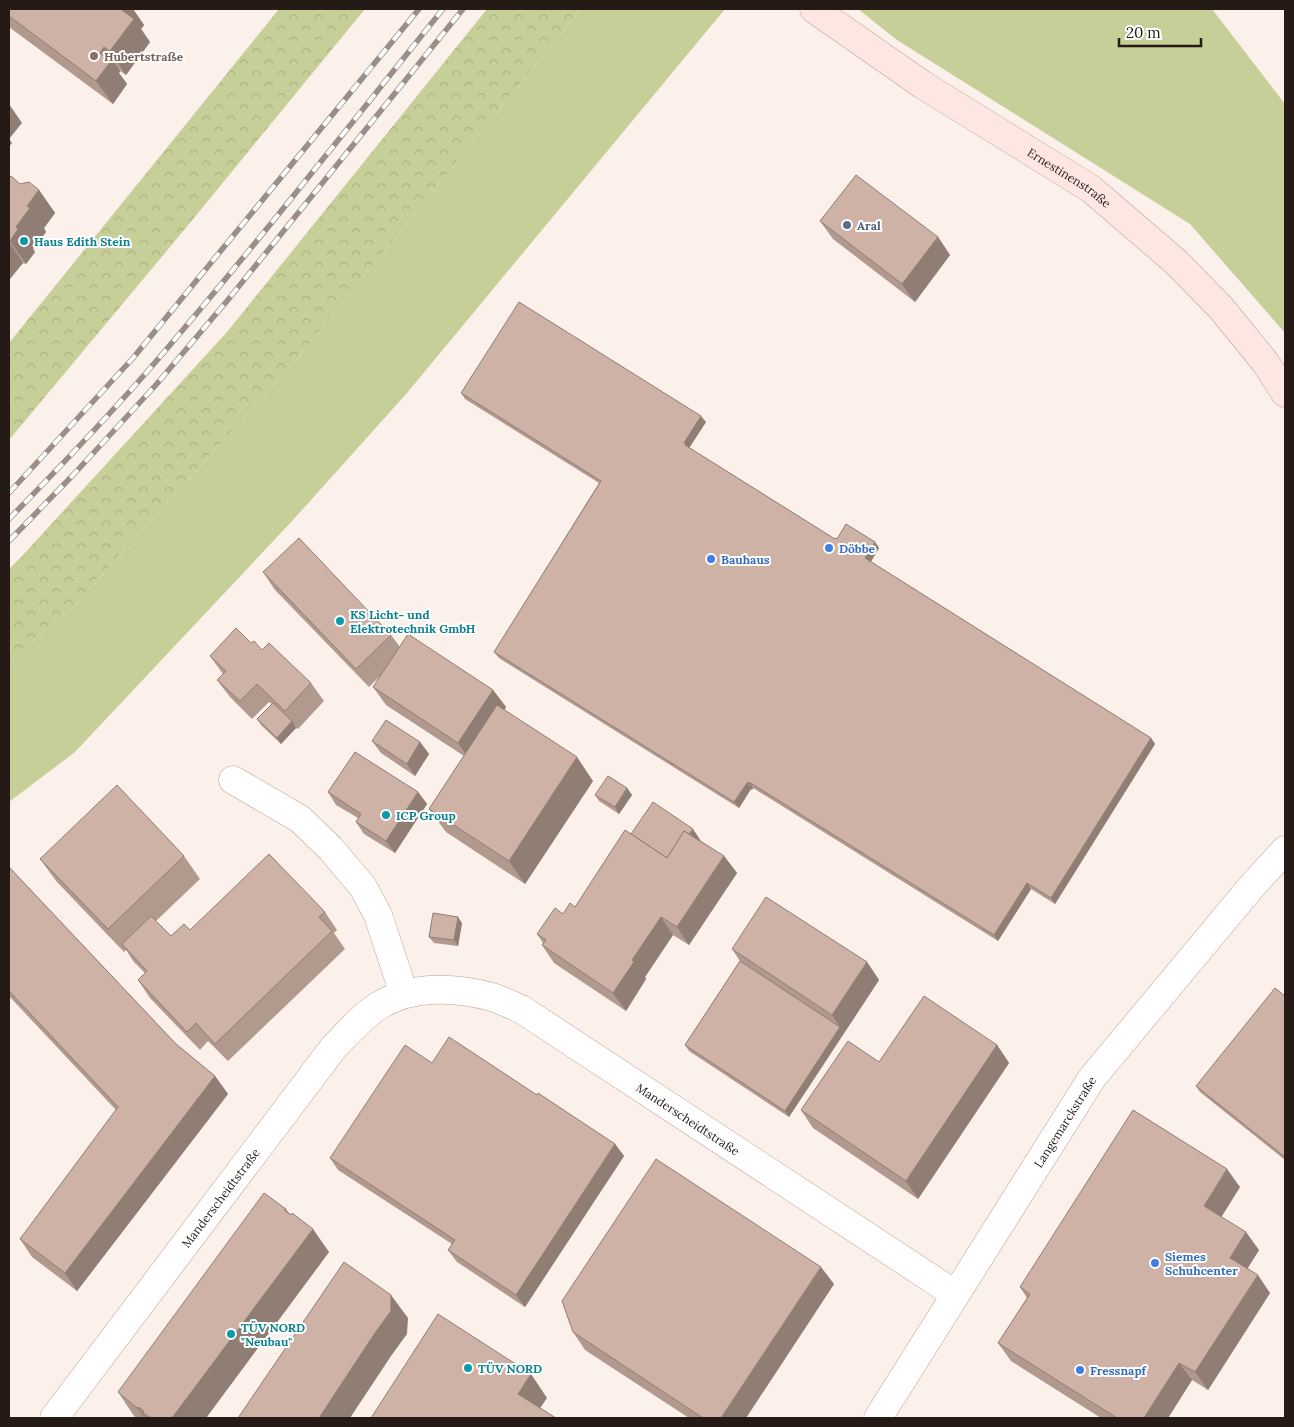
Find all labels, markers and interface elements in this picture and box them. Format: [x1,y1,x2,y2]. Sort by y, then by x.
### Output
scale bar [1119,15,1202,47]
text: 20 m [1126,23,1161,42]
place label: Hubertstraße [104,49,184,64]
marker: Hubertstraße [88,50,100,62]
street label: Ernestinenstraße [1025,144,1115,211]
place label: Aral [857,218,881,233]
marker: Aral [841,219,853,231]
place label: Haus Edith Stein [34,234,131,249]
marker: Haus Edith Stein [18,235,30,247]
place label: Döbbe [839,541,876,556]
marker: Döbbe [823,542,835,554]
place label: Bauhaus [721,552,770,567]
marker: Bauhaus [705,553,717,565]
place label: KS Licht- und Elektrotechnik GmbH [350,607,476,636]
marker: KS Licht- und Elektrotechnik GmbH [334,615,346,627]
place label: ICP Group [396,808,456,823]
marker: ICP Group [380,809,392,821]
street label: Langemarckstraße [1030,1073,1099,1170]
street label: Manderscheidtstraße [634,1079,743,1158]
street label: Manderscheidtstraße [178,1145,263,1250]
place label: Siemes Schuhcenter [1165,1249,1238,1278]
marker: Siemes Schuhcenter [1149,1257,1161,1269]
place label: TÜV NORD "Neubau" [241,1320,305,1349]
marker: TÜV NORD "Neubau" [225,1328,237,1340]
place label: TÜV NORD [478,1361,542,1376]
marker: TÜV NORD [462,1362,474,1374]
place label: Fressnapf [1090,1363,1148,1378]
marker: Fressnapf [1074,1364,1086,1376]

